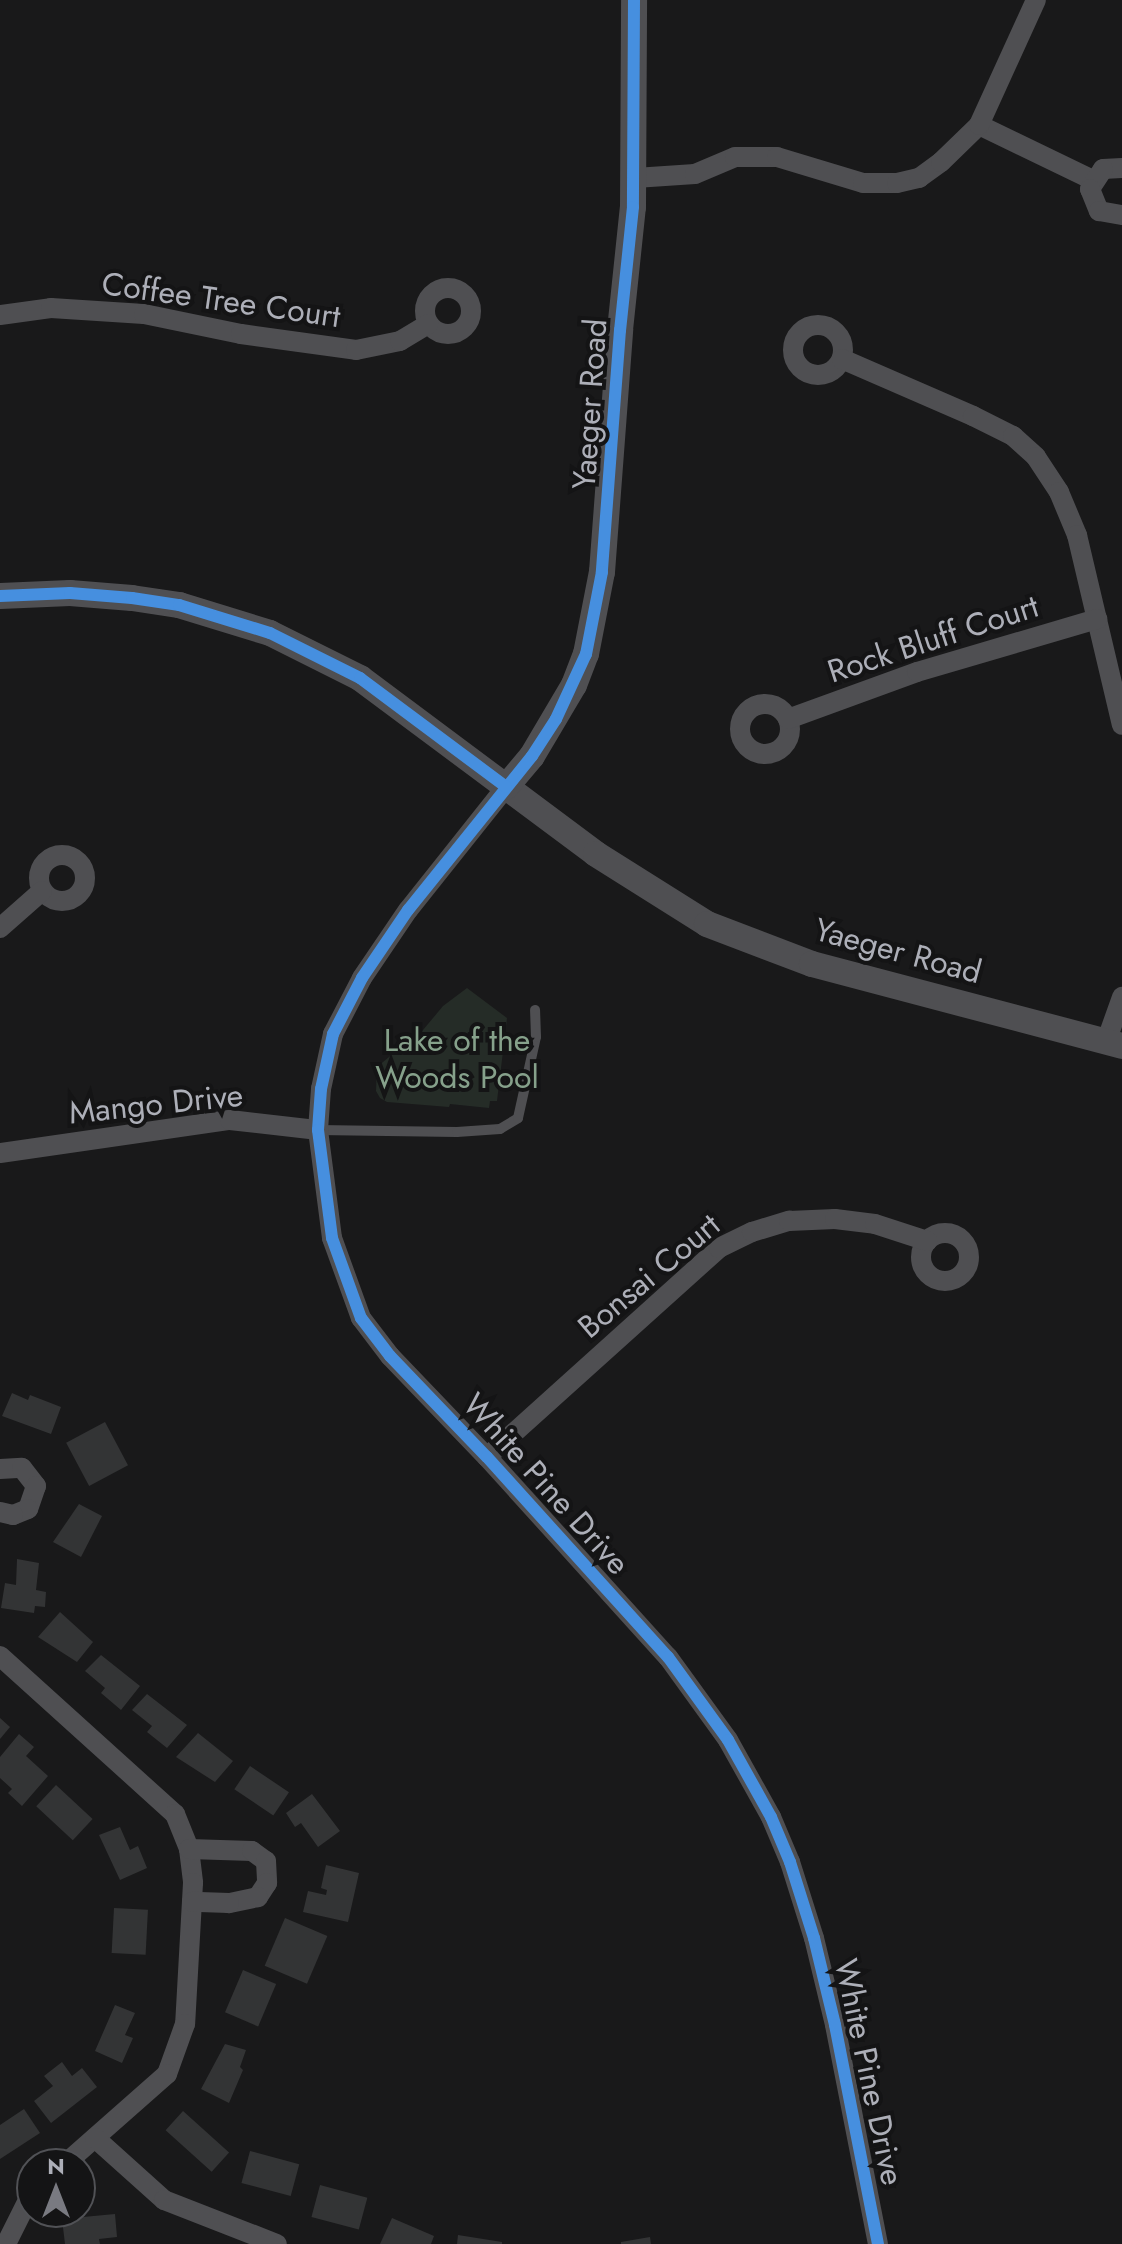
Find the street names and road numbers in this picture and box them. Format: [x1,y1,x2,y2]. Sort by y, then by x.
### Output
street label: Coffee Tree Court [99,264,343,336]
street label: Yaeger Road [565,317,615,491]
street label: Rock Bluff Court [823,587,1043,691]
street label: Yaeger Road [810,910,986,992]
street label: Mango Drive [67,1076,245,1132]
street label: Bonsai Court [570,1206,728,1346]
street label: White Pine Drive [455,1386,637,1582]
street label: White Pine Drive [826,1955,912,2189]

